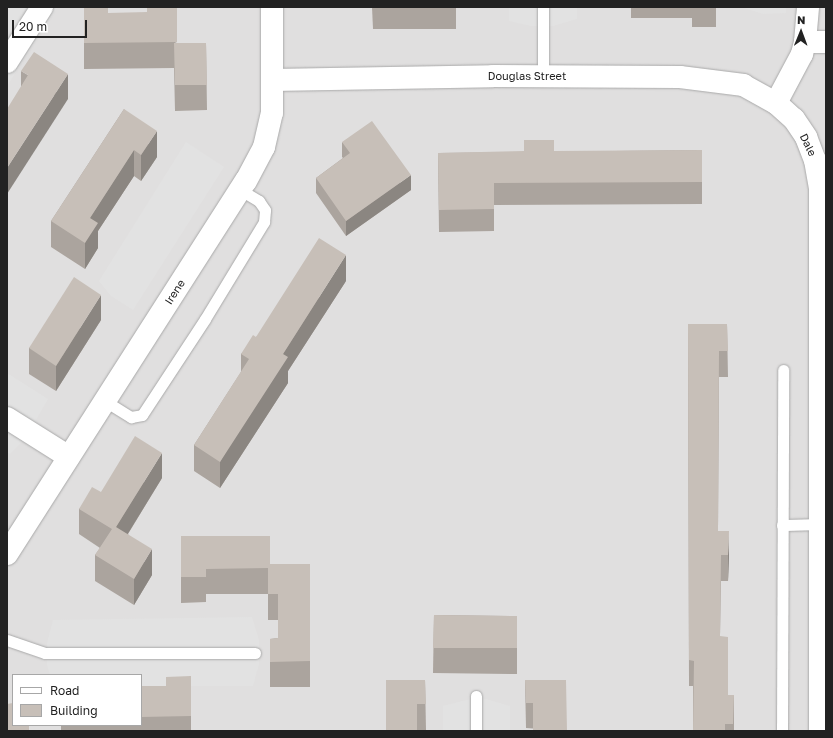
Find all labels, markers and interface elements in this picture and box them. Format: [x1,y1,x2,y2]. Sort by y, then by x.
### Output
scale bar [14,12,89,38]
north arrow [781,12,821,52]
text: N [797,13,806,26]
text: 20 m [19,19,47,34]
street label: Douglas Street [488,69,566,83]
street label: Dale [797,131,819,159]
street label: Irene [162,277,188,307]
legend [12,674,142,726]
text: Road [50,683,79,698]
text: Building [50,703,98,718]

